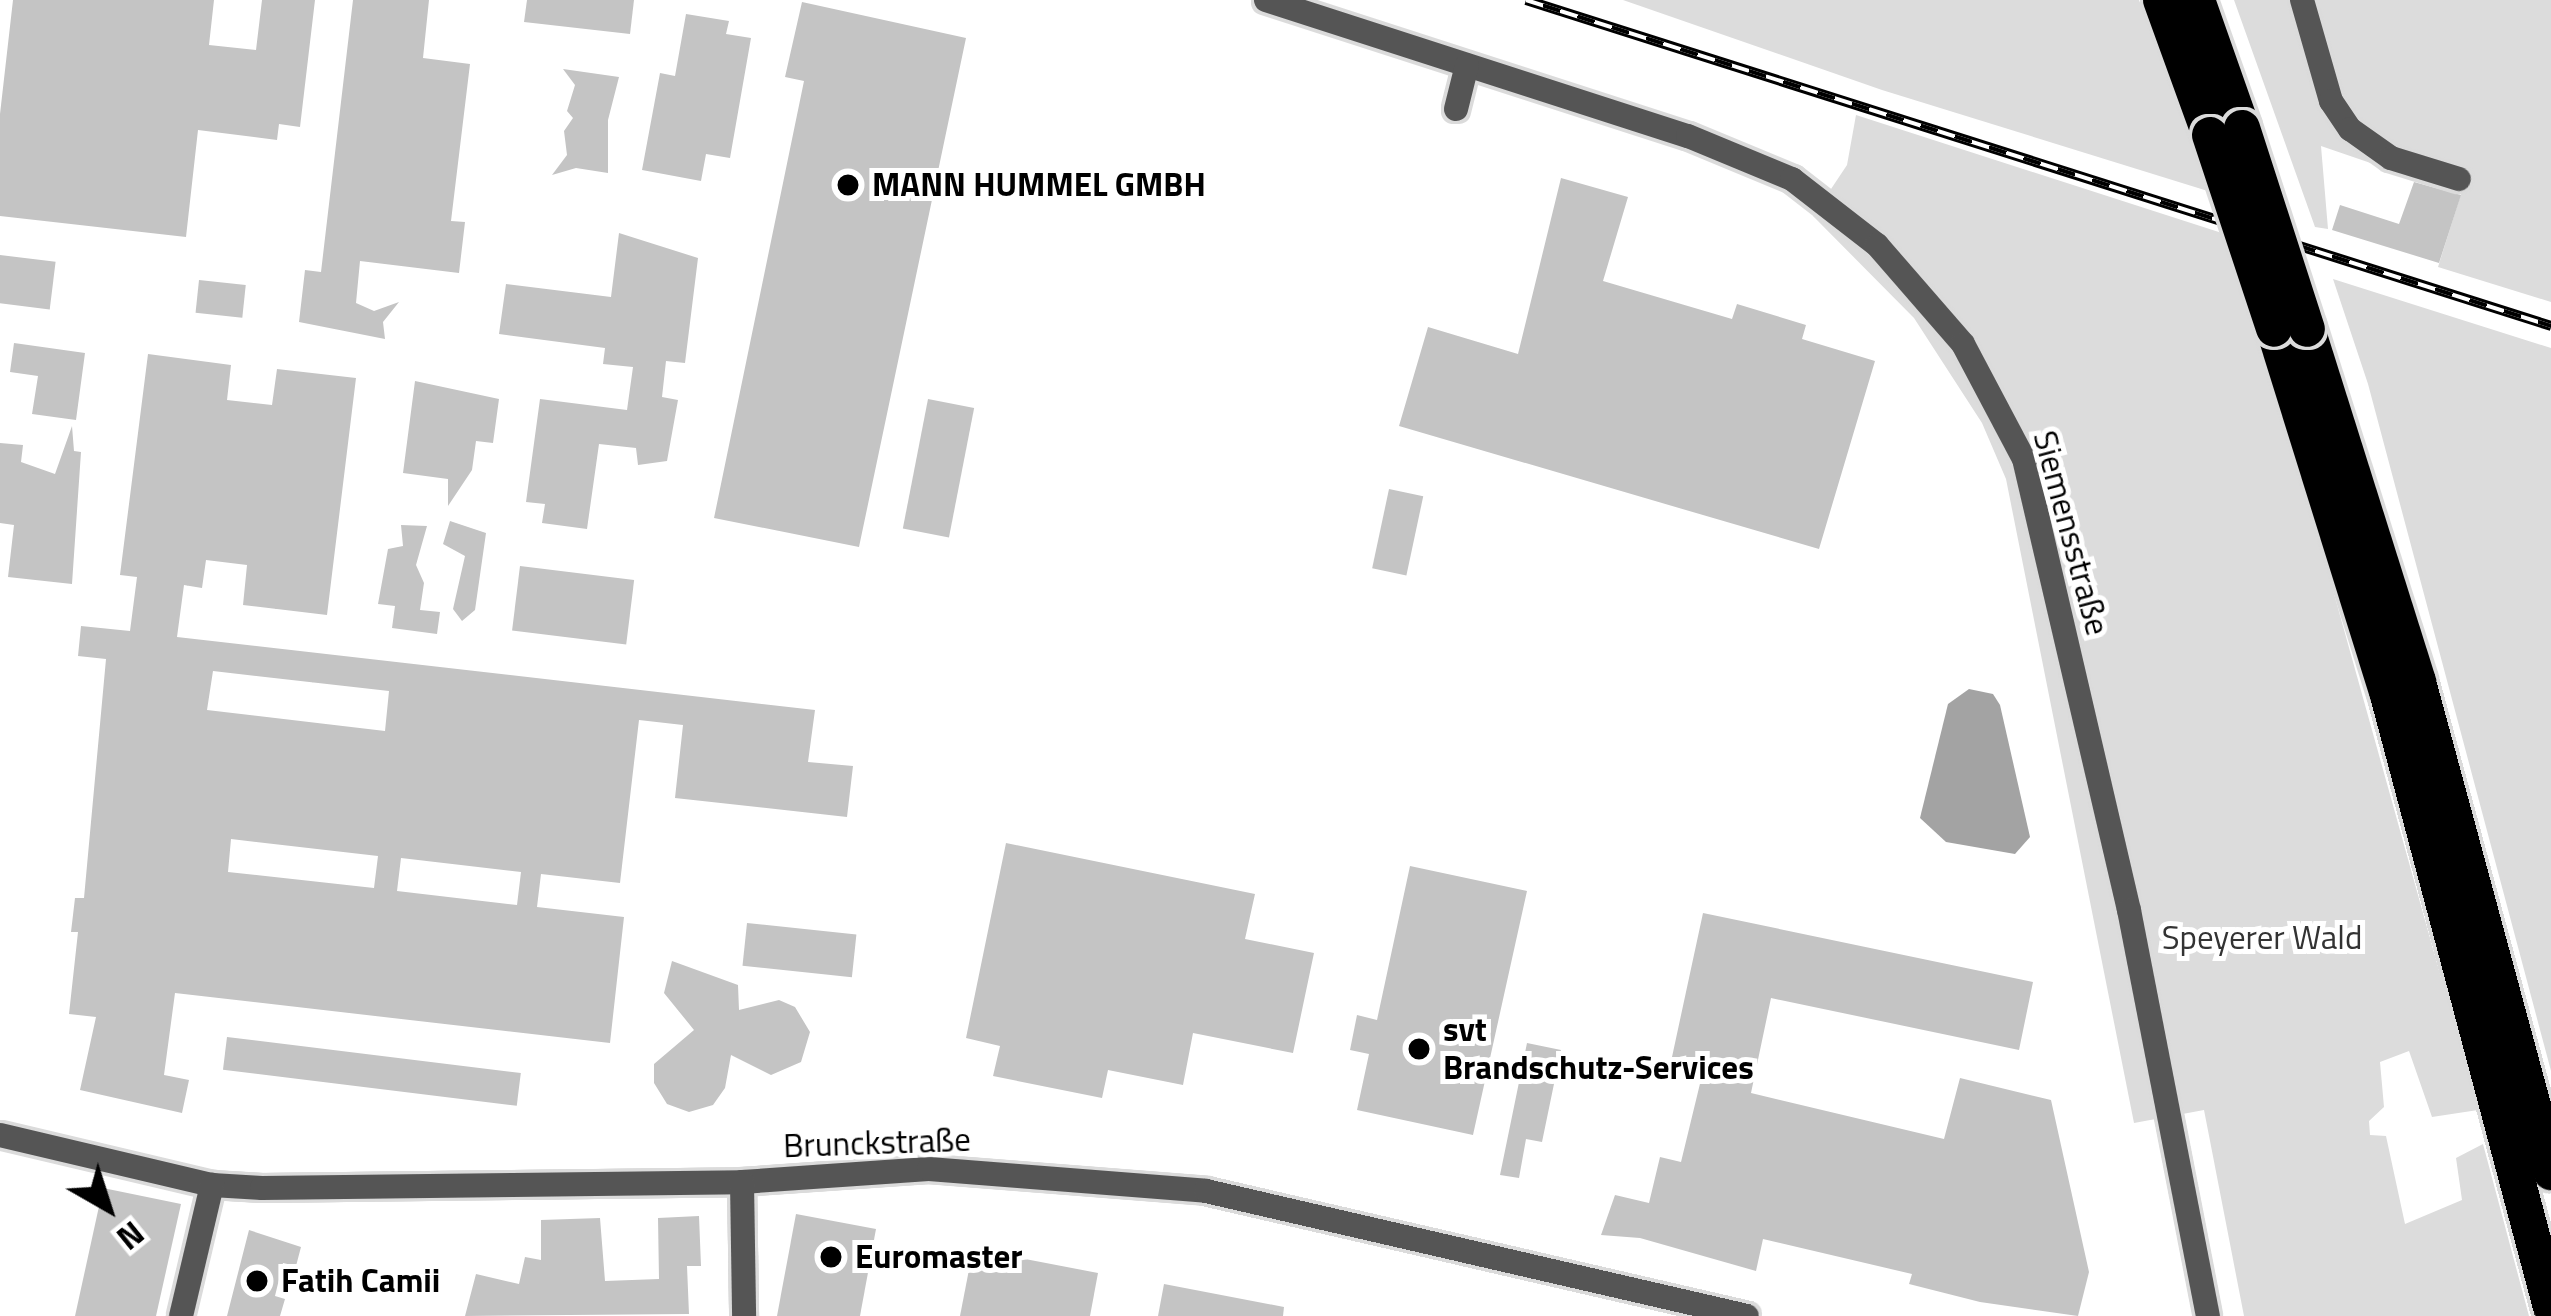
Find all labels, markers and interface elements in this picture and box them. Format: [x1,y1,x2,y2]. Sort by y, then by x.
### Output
place label: MANN HUMMEL GMBH [872,165,1206,205]
marker: MANN HUMMEL GMBH [835,172,861,198]
street label: Siemensstraße [2025,427,2117,639]
park label: Speyerer Wald [2162,918,2362,958]
place label: svt Brandschutz-Services [1443,1010,1754,1088]
marker: svt Brandschutz-Services [1406,1036,1432,1062]
street label: Brunckstraße [783,1120,971,1166]
north arrow [48,1148,168,1268]
text: N [106,1209,155,1263]
place label: Euromaster [855,1237,1023,1277]
marker: Euromaster [818,1244,844,1270]
place label: Fatih Camii [281,1261,440,1301]
marker: Fatih Camii [244,1268,270,1294]

